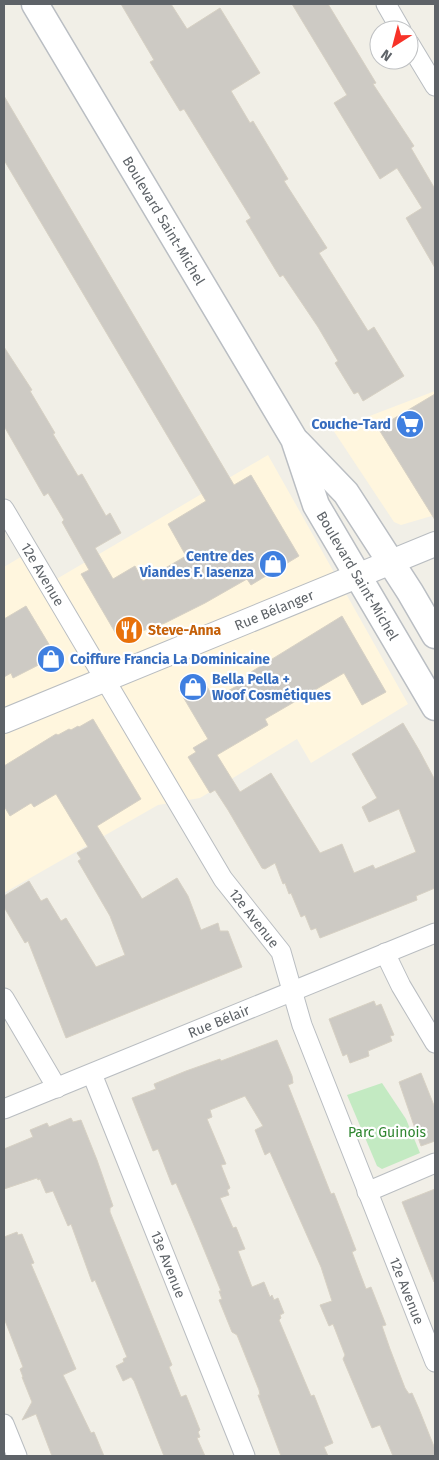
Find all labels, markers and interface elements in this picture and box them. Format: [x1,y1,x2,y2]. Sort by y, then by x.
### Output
north arrow [369,20,419,70]
text: N [378,46,395,65]
street label: Boulevard Saint-Michel [119,153,209,288]
supermarket icon: Couche-Tard [395,409,425,439]
place label: Couche-Tard [311,416,391,433]
street label: Boulevard Saint-Michel [313,508,402,643]
street label: 12e Avenue [17,540,68,609]
place label: Centre des Viandes F. Iasenza [139,548,254,581]
shop icon: Centre des Viandes F. Iasenza [258,549,288,579]
street label: Rue Bélanger [232,586,317,634]
restaurant icon: Steve-Anna [114,615,144,645]
place label: Steve-Anna [148,622,222,639]
shop icon: Coiffure Francia La Dominicaine [36,644,66,674]
place label: Coiffure Francia La Dominicaine [70,651,270,668]
place label: Bella Pella + Woof Cosmétiques [212,671,331,704]
shop icon: Bella Pella + Woof Cosmétiques [178,672,208,702]
street label: 12e Avenue [226,885,283,951]
street label: Rue Bélair [185,1001,253,1041]
park label: Parc Guinois [348,1124,427,1141]
street label: 13e Avenue [147,1228,189,1300]
street label: 12e Avenue [386,1255,428,1327]

